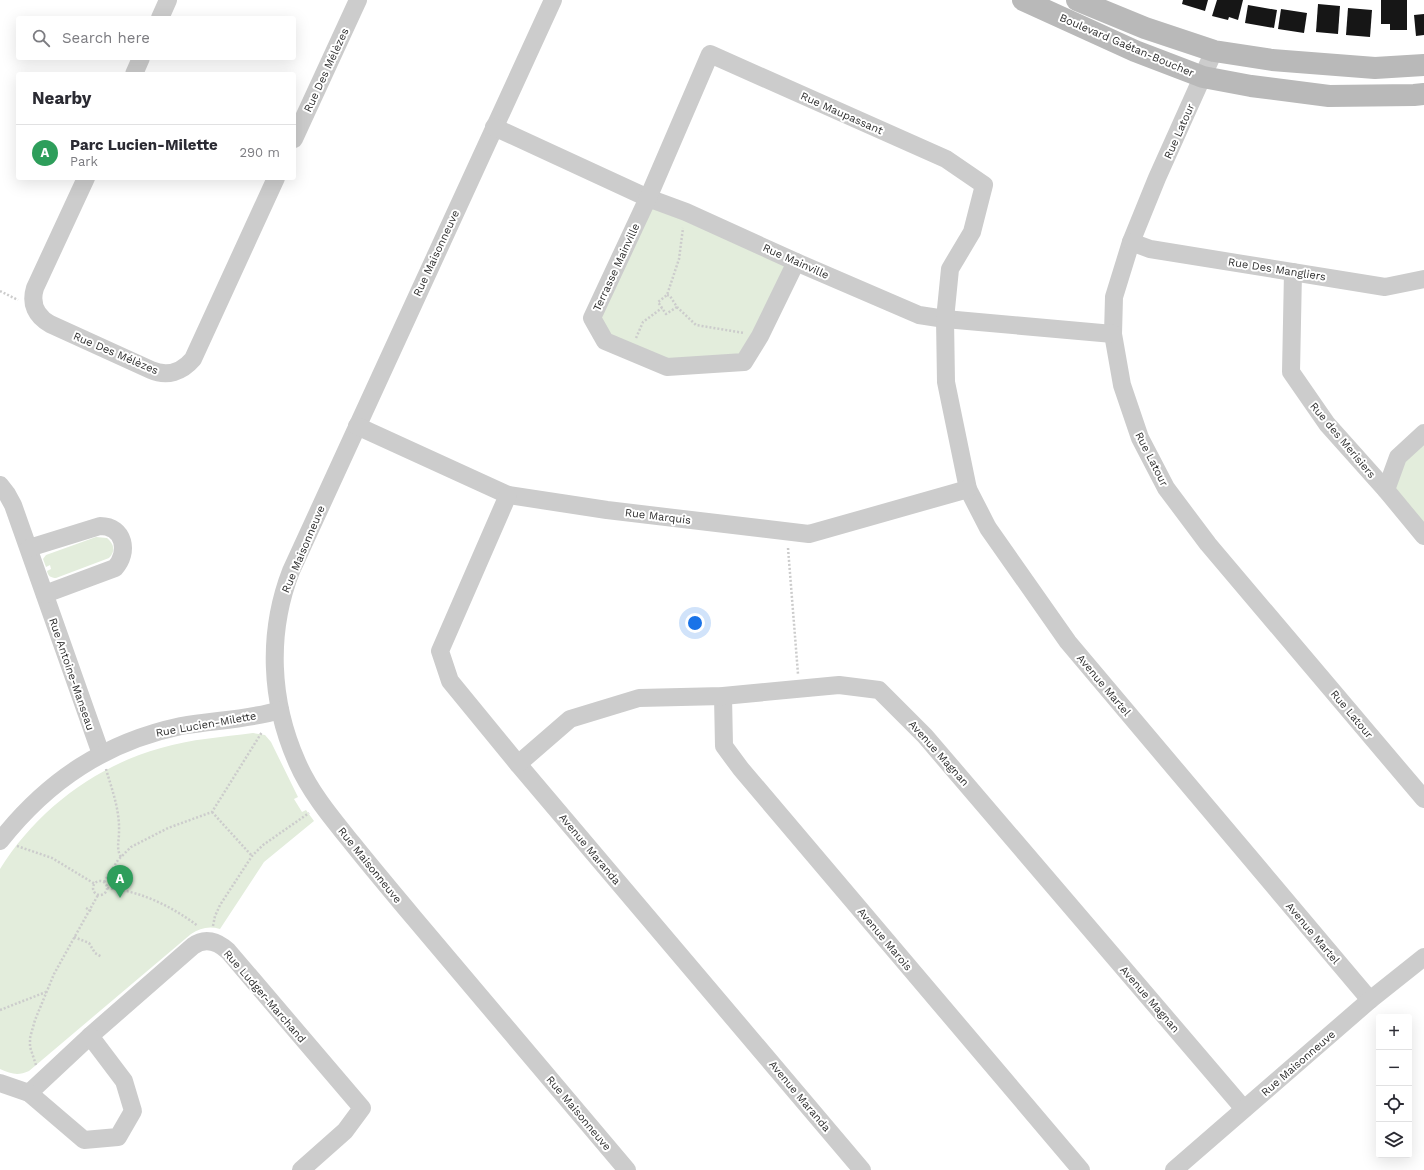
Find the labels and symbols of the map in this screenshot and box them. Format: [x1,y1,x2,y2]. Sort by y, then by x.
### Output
street label: Boulevard Gaétan-Boucher [1058,11,1196,80]
street label: Rue Des Mélèzes [301,26,352,114]
street label: Rue Maupassant [799,89,885,138]
street label: Rue Latour [1161,101,1198,161]
street label: Rue Maisonneuve [411,208,462,298]
street label: Terrasse Mainville [590,221,643,313]
street label: Rue Mainville [761,241,831,282]
street label: Rue Des Mangliers [1227,255,1327,284]
street label: Rue Des Mélèzes [71,330,161,377]
street label: Rue des Merisiers [1307,400,1378,481]
street label: Rue Latour [1132,430,1171,489]
street label: Rue Maisonneuve [279,503,328,595]
street label: Rue Marquis [624,506,692,527]
your location [685,613,705,633]
street label: Rue Antoine-Manseau [46,616,97,732]
street label: Avenue Martel [1074,652,1134,719]
street label: Rue Latour [1328,687,1376,742]
street label: Rue Lucien-Milette [155,709,257,740]
street label: Avenue Magnan [906,718,972,789]
street label: Avenue Maranda [556,811,623,887]
street label: Rue Maisonneuve [335,825,404,906]
pin: A [107,865,133,898]
street label: Avenue Martel [1283,900,1343,967]
street label: Avenue Marois [855,905,915,973]
street label: Rue Ludger-Marchand [221,947,308,1045]
street label: Avenue Magnan [1117,963,1182,1035]
street label: Rue Maisonneuve [1259,1028,1338,1099]
street label: Avenue Maranda [766,1058,833,1134]
street label: Rue Maisonneuve [543,1073,614,1153]

